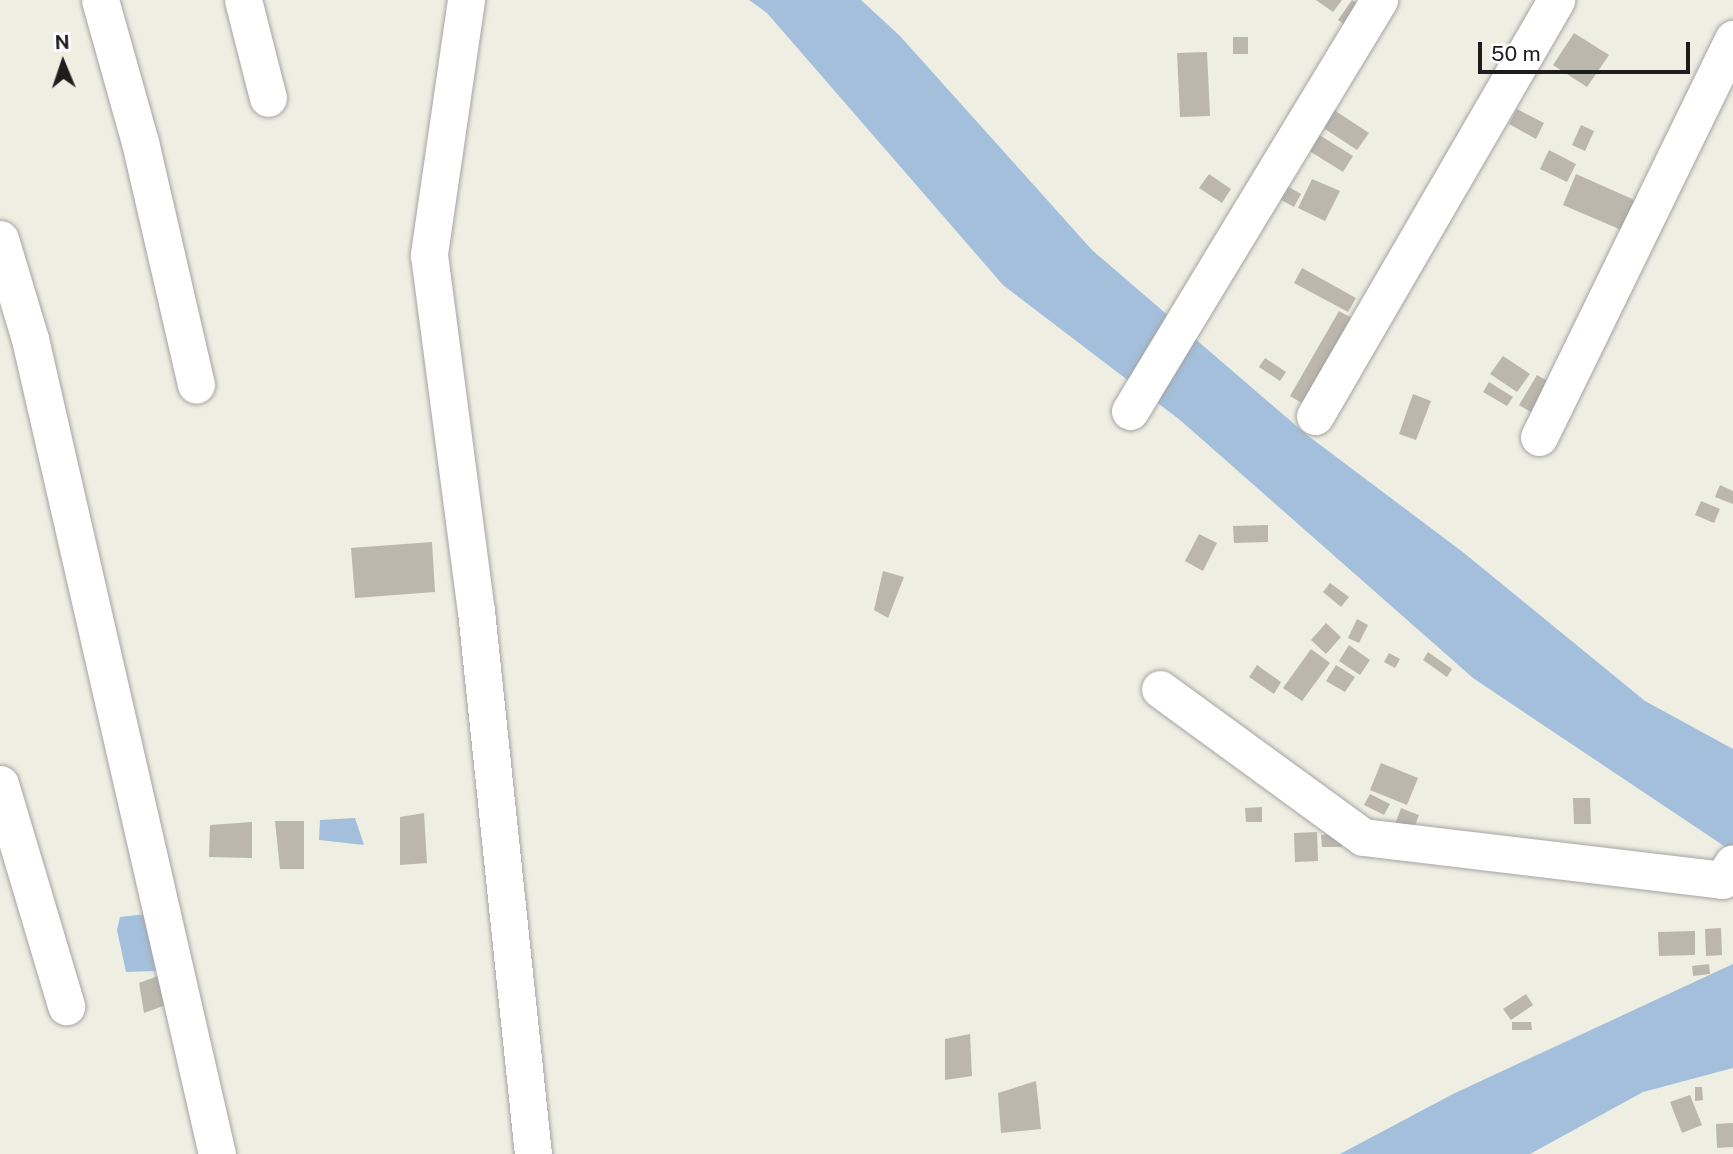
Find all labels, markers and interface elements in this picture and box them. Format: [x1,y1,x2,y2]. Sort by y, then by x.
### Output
north arrow [28,28,98,98]
scale bar [1481,28,1693,72]
text: N [54,31,70,53]
text: 50 m [1491,41,1541,66]

